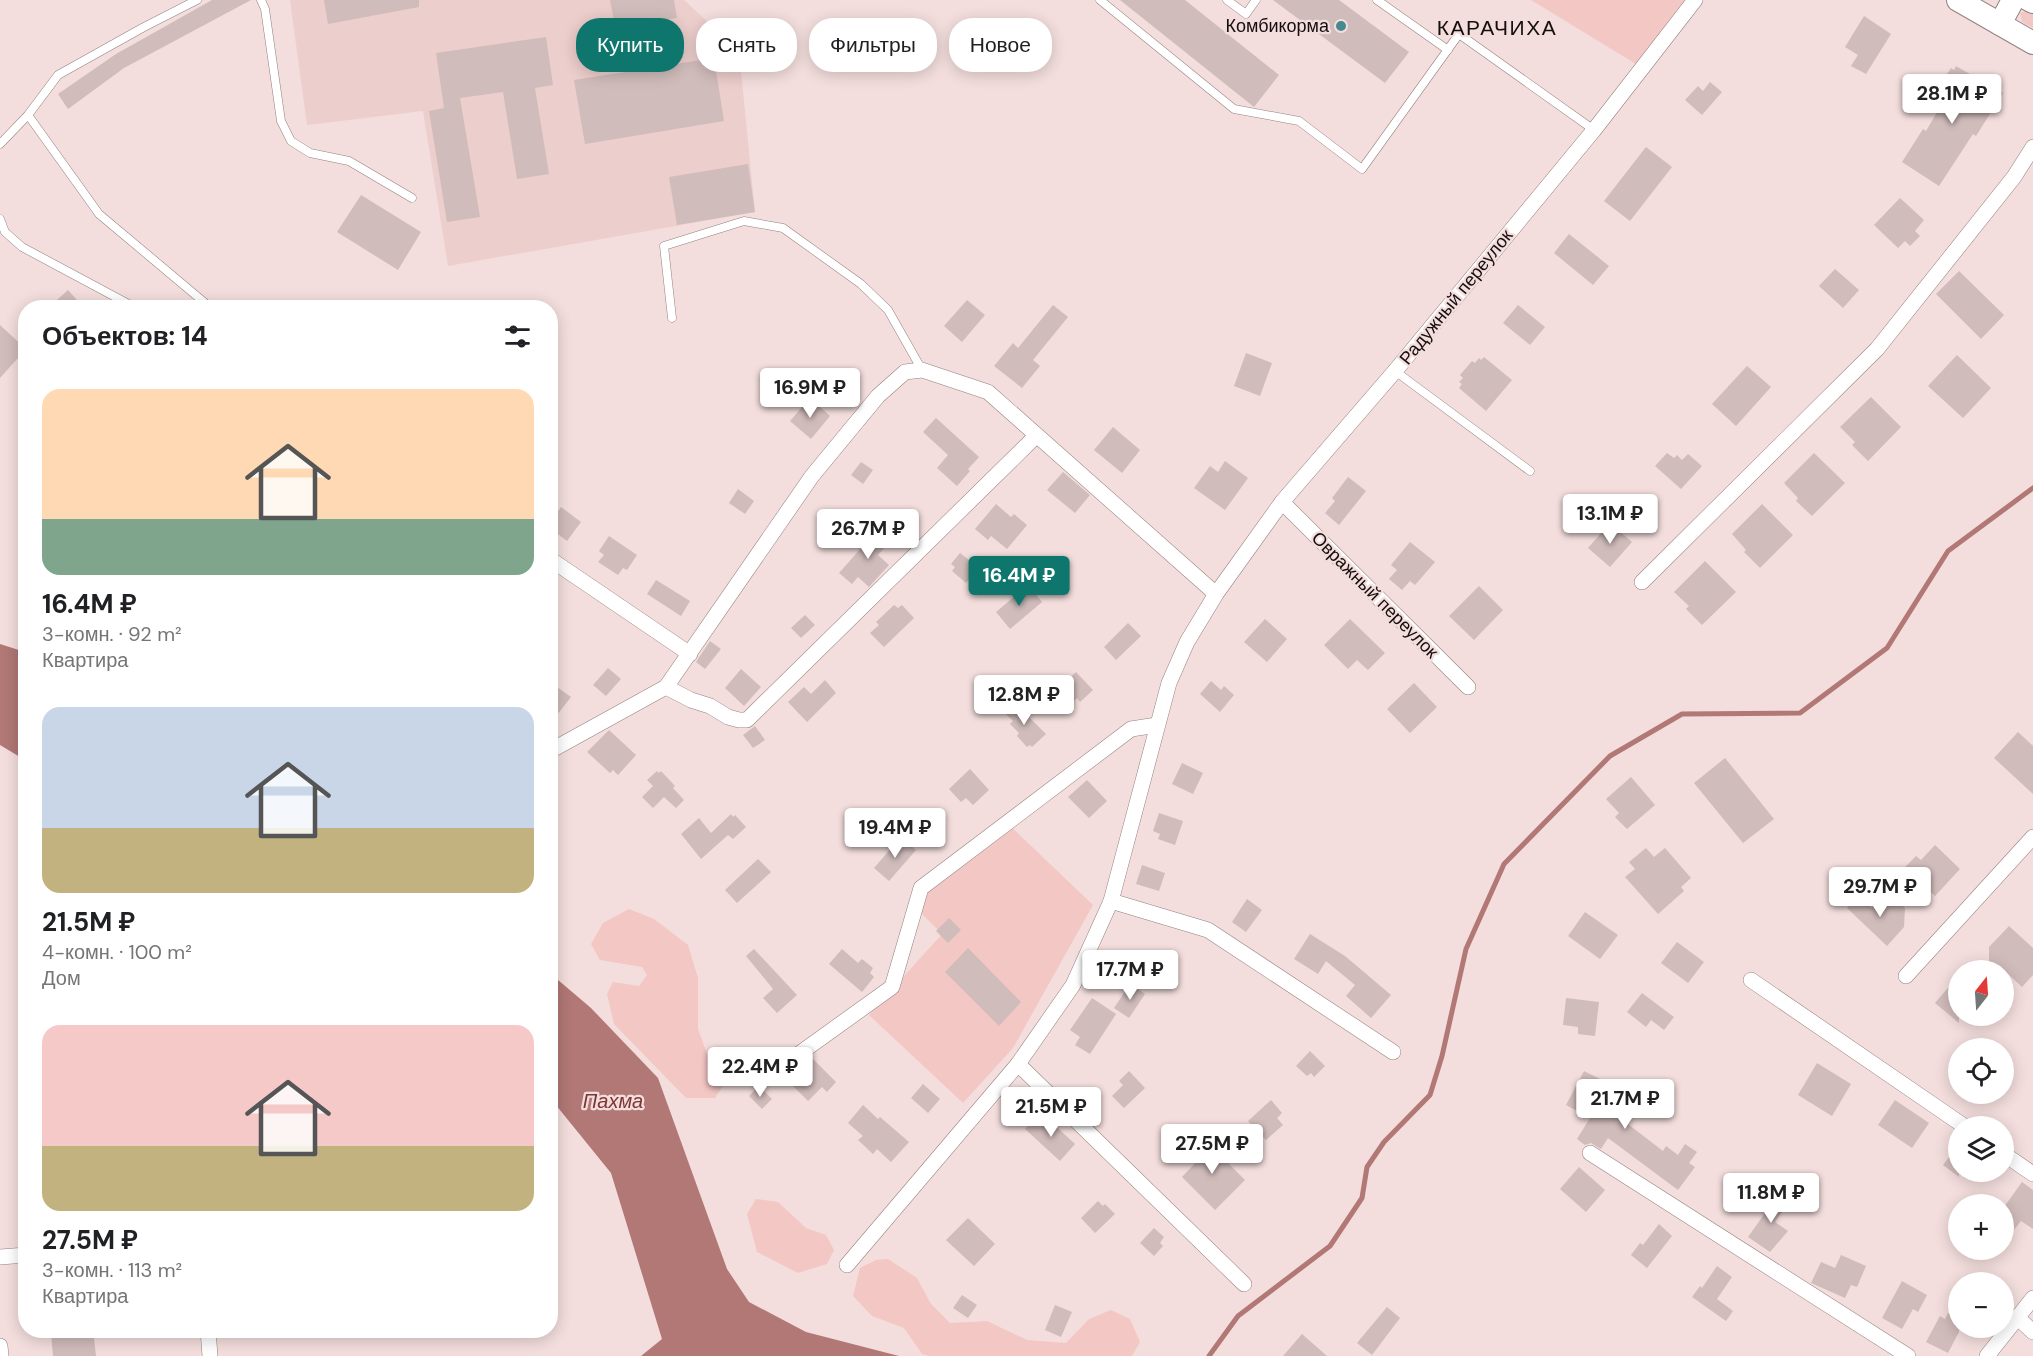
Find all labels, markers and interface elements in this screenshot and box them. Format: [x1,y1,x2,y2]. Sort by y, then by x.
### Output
place label: Комбикорма [1225,14,1330,38]
district label: КАРАЧИХА [1437,14,1557,42]
chip: Купить [576,18,684,72]
chip: Снять [696,18,797,72]
chip: Фильтры [809,18,937,72]
chip: Новое [949,18,1052,72]
marker: Комбикорма [1334,19,1348,33]
pin: 28.1M ₽ [1897,74,2007,125]
text: 28.1M ₽ [1916,80,1988,106]
street label: Радужный переулок [1394,224,1518,370]
text: Объектов: 14 [42,319,208,353]
icon: filters [501,320,534,353]
pin: 16.9M ₽ [755,368,865,419]
text: 16.9M ₽ [774,374,846,400]
icon: home [234,428,342,536]
pin: 13.1M ₽ [1555,494,1665,545]
text: 13.1M ₽ [1577,500,1643,526]
pin: 26.7M ₽ [813,509,923,560]
text: 26.7M ₽ [831,515,905,541]
street label: Овражный переулок [1306,526,1444,664]
pin: 16.4M ₽ [964,556,1074,607]
text: 16.4M ₽ [983,562,1055,588]
text: 16.4M ₽ [42,587,137,621]
text: 3-комн. · 92 m² [42,621,182,647]
text: Квартира [42,647,128,673]
pin: 12.8M ₽ [969,675,1079,726]
text: 12.8M ₽ [988,681,1060,707]
icon: home [234,746,342,854]
pin: 19.4M ₽ [840,808,950,859]
text: 19.4M ₽ [859,814,931,840]
pin: 29.7M ₽ [1825,867,1935,918]
text: 29.7M ₽ [1843,873,1917,899]
text: 21.5M ₽ [42,905,135,939]
text: 4-комн. · 100 m² [42,939,192,965]
pin: 17.7M ₽ [1075,950,1185,1001]
text: 17.7M ₽ [1096,956,1164,982]
north arrow [1948,960,2014,1026]
map controls [1948,960,2014,1338]
text: Дом [42,965,81,991]
button: locate [1948,1038,2014,1104]
pin: 22.4M ₽ [705,1047,815,1098]
text: 22.4M ₽ [722,1053,798,1079]
icon: home [234,1064,342,1172]
pin: 21.7M ₽ [1570,1079,1680,1130]
text: 21.7M ₽ [1590,1085,1660,1111]
pin: 21.5M ₽ [996,1087,1106,1138]
water label: Пахма [583,1088,643,1114]
text: 21.5M ₽ [1015,1093,1087,1119]
button: layers [1948,1116,2014,1182]
pin: 27.5M ₽ [1157,1124,1267,1175]
text: 27.5M ₽ [1175,1130,1249,1156]
pin: 11.8M ₽ [1716,1173,1826,1224]
text: 11.8M ₽ [1737,1179,1805,1205]
button: + [1948,1194,2014,1260]
text: 27.5M ₽ [42,1223,138,1257]
text: 3-комн. · 113 m² [42,1257,182,1283]
button: − [1948,1272,2014,1338]
text: Квартира [42,1283,128,1309]

